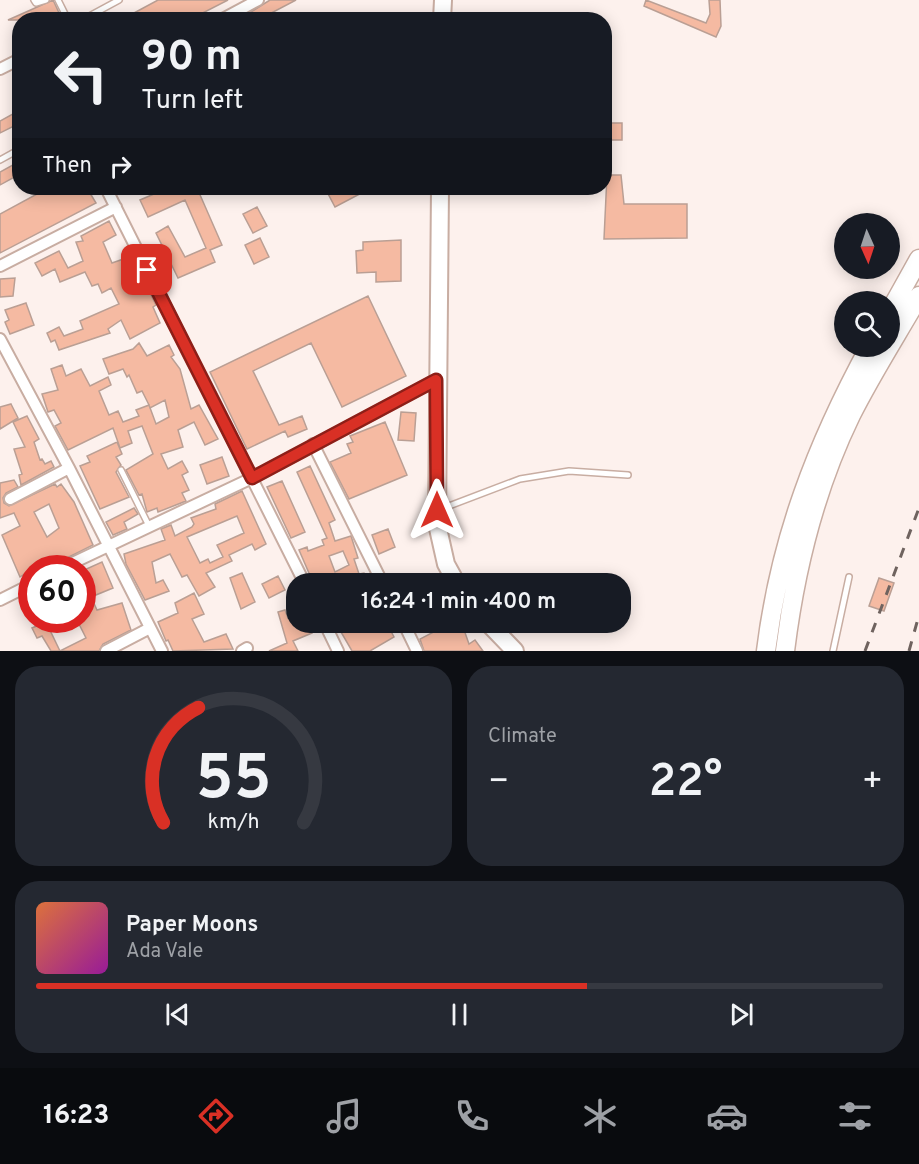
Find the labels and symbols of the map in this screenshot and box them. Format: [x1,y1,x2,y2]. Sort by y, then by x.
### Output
north arrow [834,213,900,279]
pin [121,244,172,295]
position arrow [405,478,469,542]
speed limit sign: 60 [18,555,96,633]

